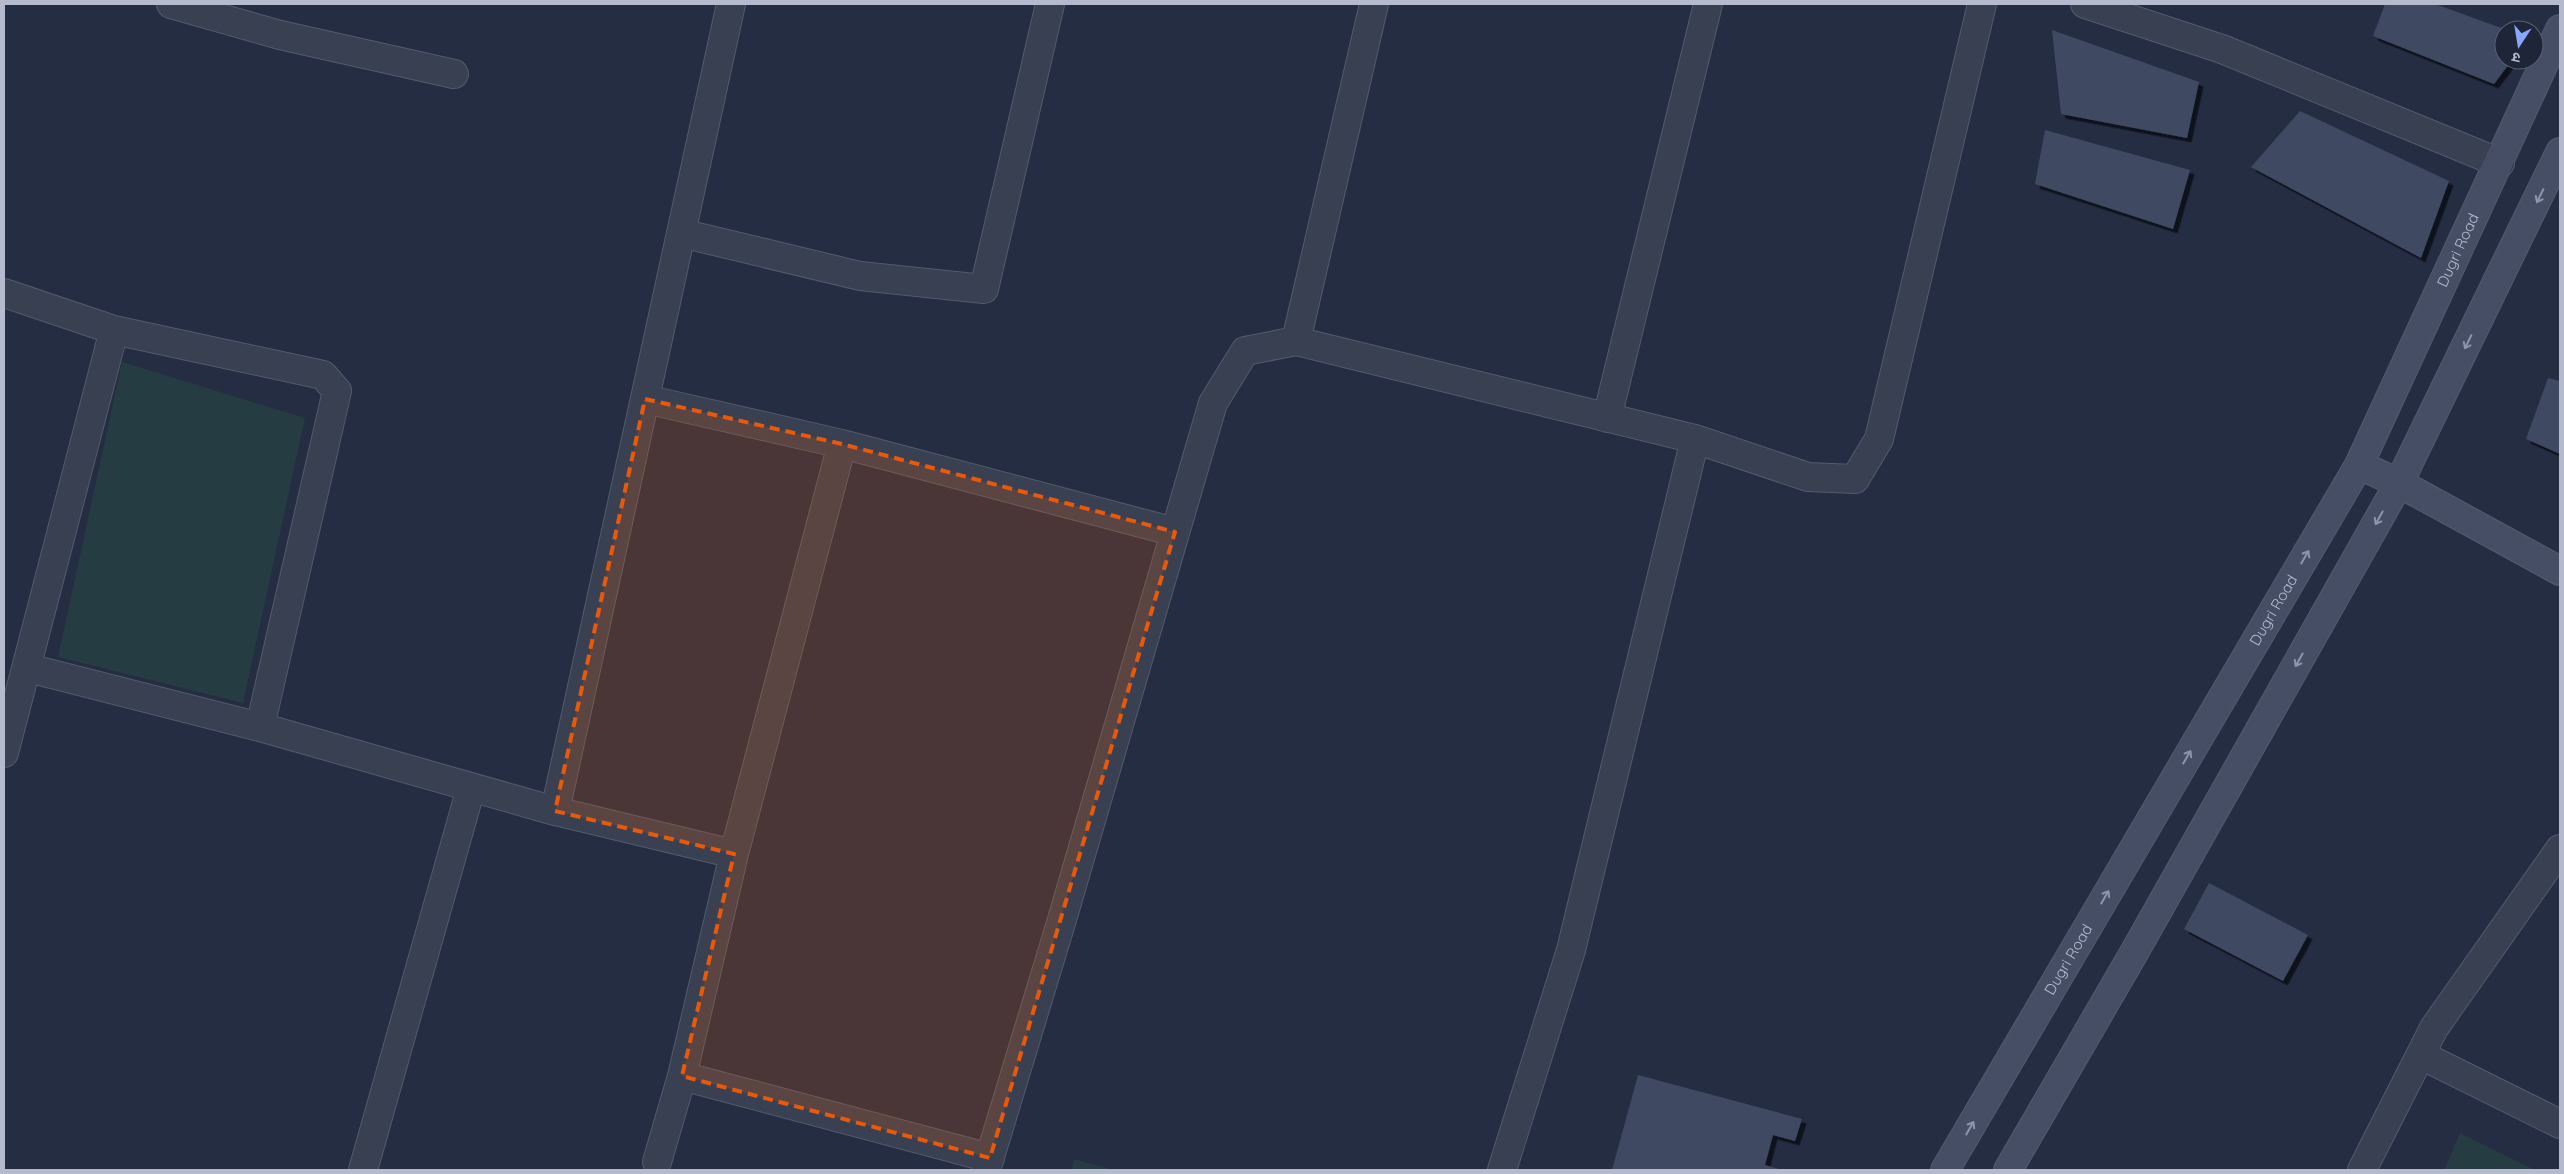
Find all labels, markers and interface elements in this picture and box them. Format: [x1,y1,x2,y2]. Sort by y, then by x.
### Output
north arrow [2494,20,2544,70]
text: उ [2510,48,2522,67]
one-way arrow [2535,188,2544,203]
street label: Dugri Road [2432,210,2483,290]
one-way arrow [2463,334,2473,349]
one-way arrow [2374,511,2384,525]
one-way arrow [2300,549,2310,564]
street label: Dugri Road [2245,571,2301,649]
one-way arrow [2294,652,2304,666]
one-way arrow [2183,751,2193,765]
one-way arrow [2101,891,2111,905]
street label: Dugri Road [2040,921,2096,998]
one-way arrow [1965,1121,1975,1136]

